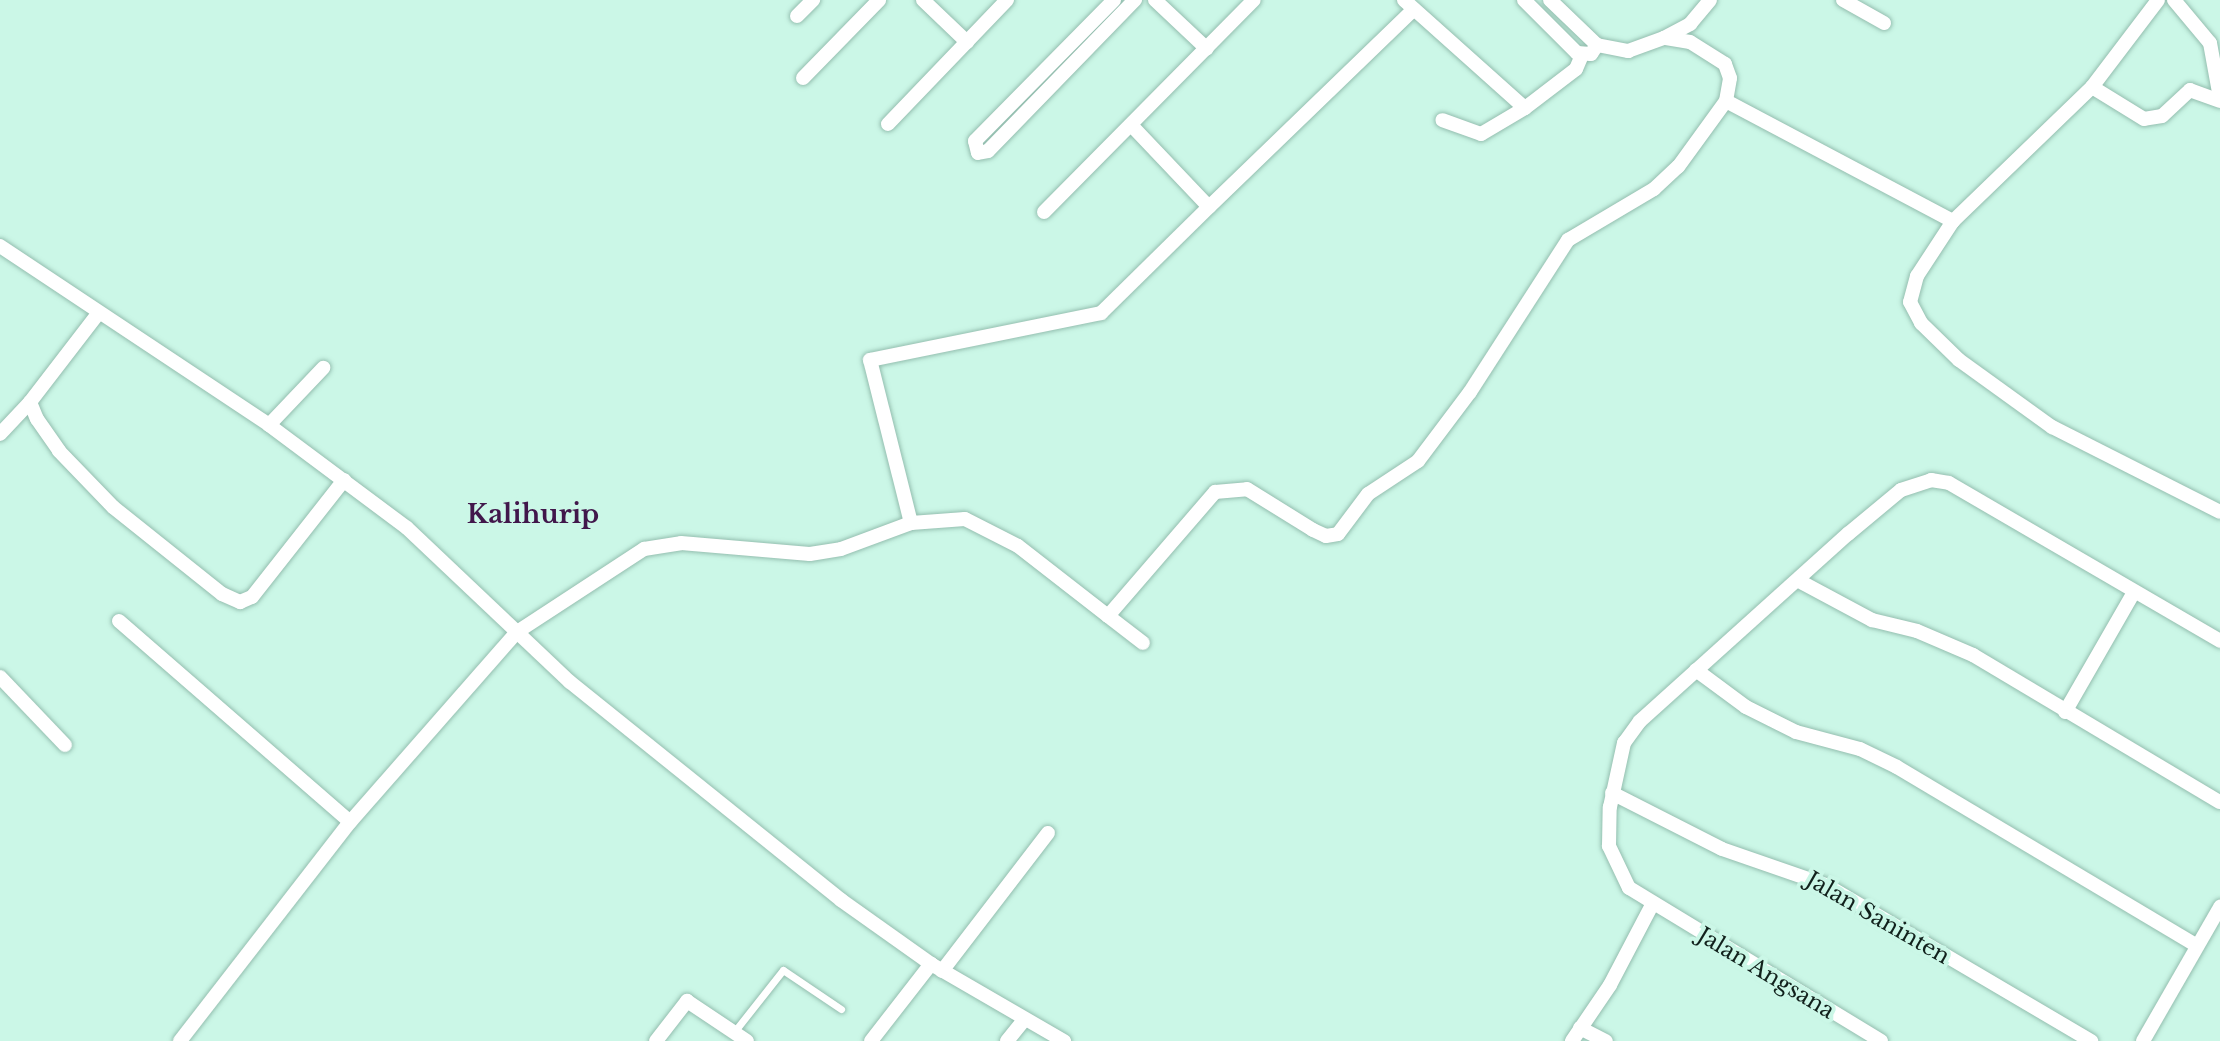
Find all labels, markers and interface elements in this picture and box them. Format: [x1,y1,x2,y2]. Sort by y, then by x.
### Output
district label: Kalihurip [467,499,599,531]
street label: Jalan Saninten [1802,866,1954,970]
street label: Jalan Angsana [1692,922,1840,1024]

